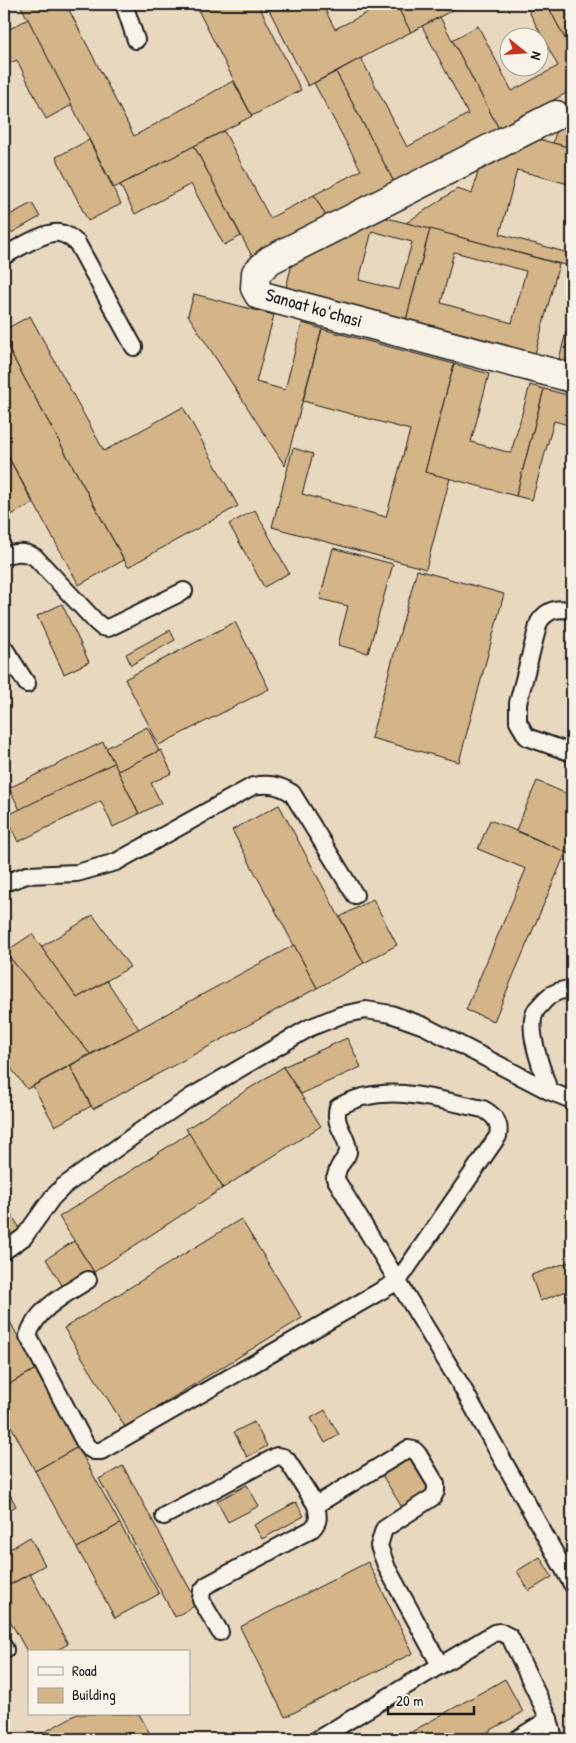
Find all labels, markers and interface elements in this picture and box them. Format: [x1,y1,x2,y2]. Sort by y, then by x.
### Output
north arrow [498,28,548,78]
text: N [527,50,547,63]
street label: Sanoat koʻchasi [263,282,365,333]
legend [28,1650,190,1716]
text: Road [72,1660,97,1681]
scale bar [388,1683,475,1715]
text: Building [72,1684,116,1705]
text: 20 m [396,1690,423,1711]

